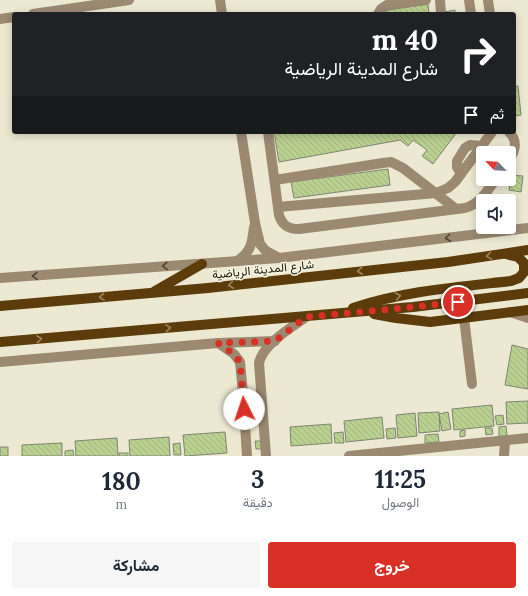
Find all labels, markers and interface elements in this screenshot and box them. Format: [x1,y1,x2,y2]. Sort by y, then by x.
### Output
text: 40 m [372,22,438,58]
icon: right [452,28,504,80]
text: شارع المدينة الرياضية [285,57,438,80]
icon: arrive [460,104,482,126]
text: ثم [490,104,504,123]
north arrow [476,146,516,186]
map controls [476,146,516,234]
button: sound [476,194,516,234]
one-way arrow [445,233,451,242]
one-way arrow [486,251,493,260]
street label: شارع المدينة الرياضية [211,256,315,284]
one-way arrow [162,262,168,271]
one-way arrow [357,267,364,276]
one-way arrow [32,271,38,280]
one-way arrow [228,280,234,289]
pin [441,285,475,319]
icon: arrive [447,291,469,313]
one-way arrow [395,292,401,300]
one-way arrow [99,293,105,302]
one-way arrow [165,324,171,333]
one-way arrow [36,334,42,343]
position arrow [223,388,265,430]
text: 3 [251,464,264,495]
text: 11:25 [375,464,426,495]
text: 180 [102,466,141,497]
text: دقيقة [243,494,273,511]
text: الوصول [382,494,419,511]
text: m [116,496,127,513]
button: مشاركة [12,542,260,588]
button: خروج [268,542,516,588]

